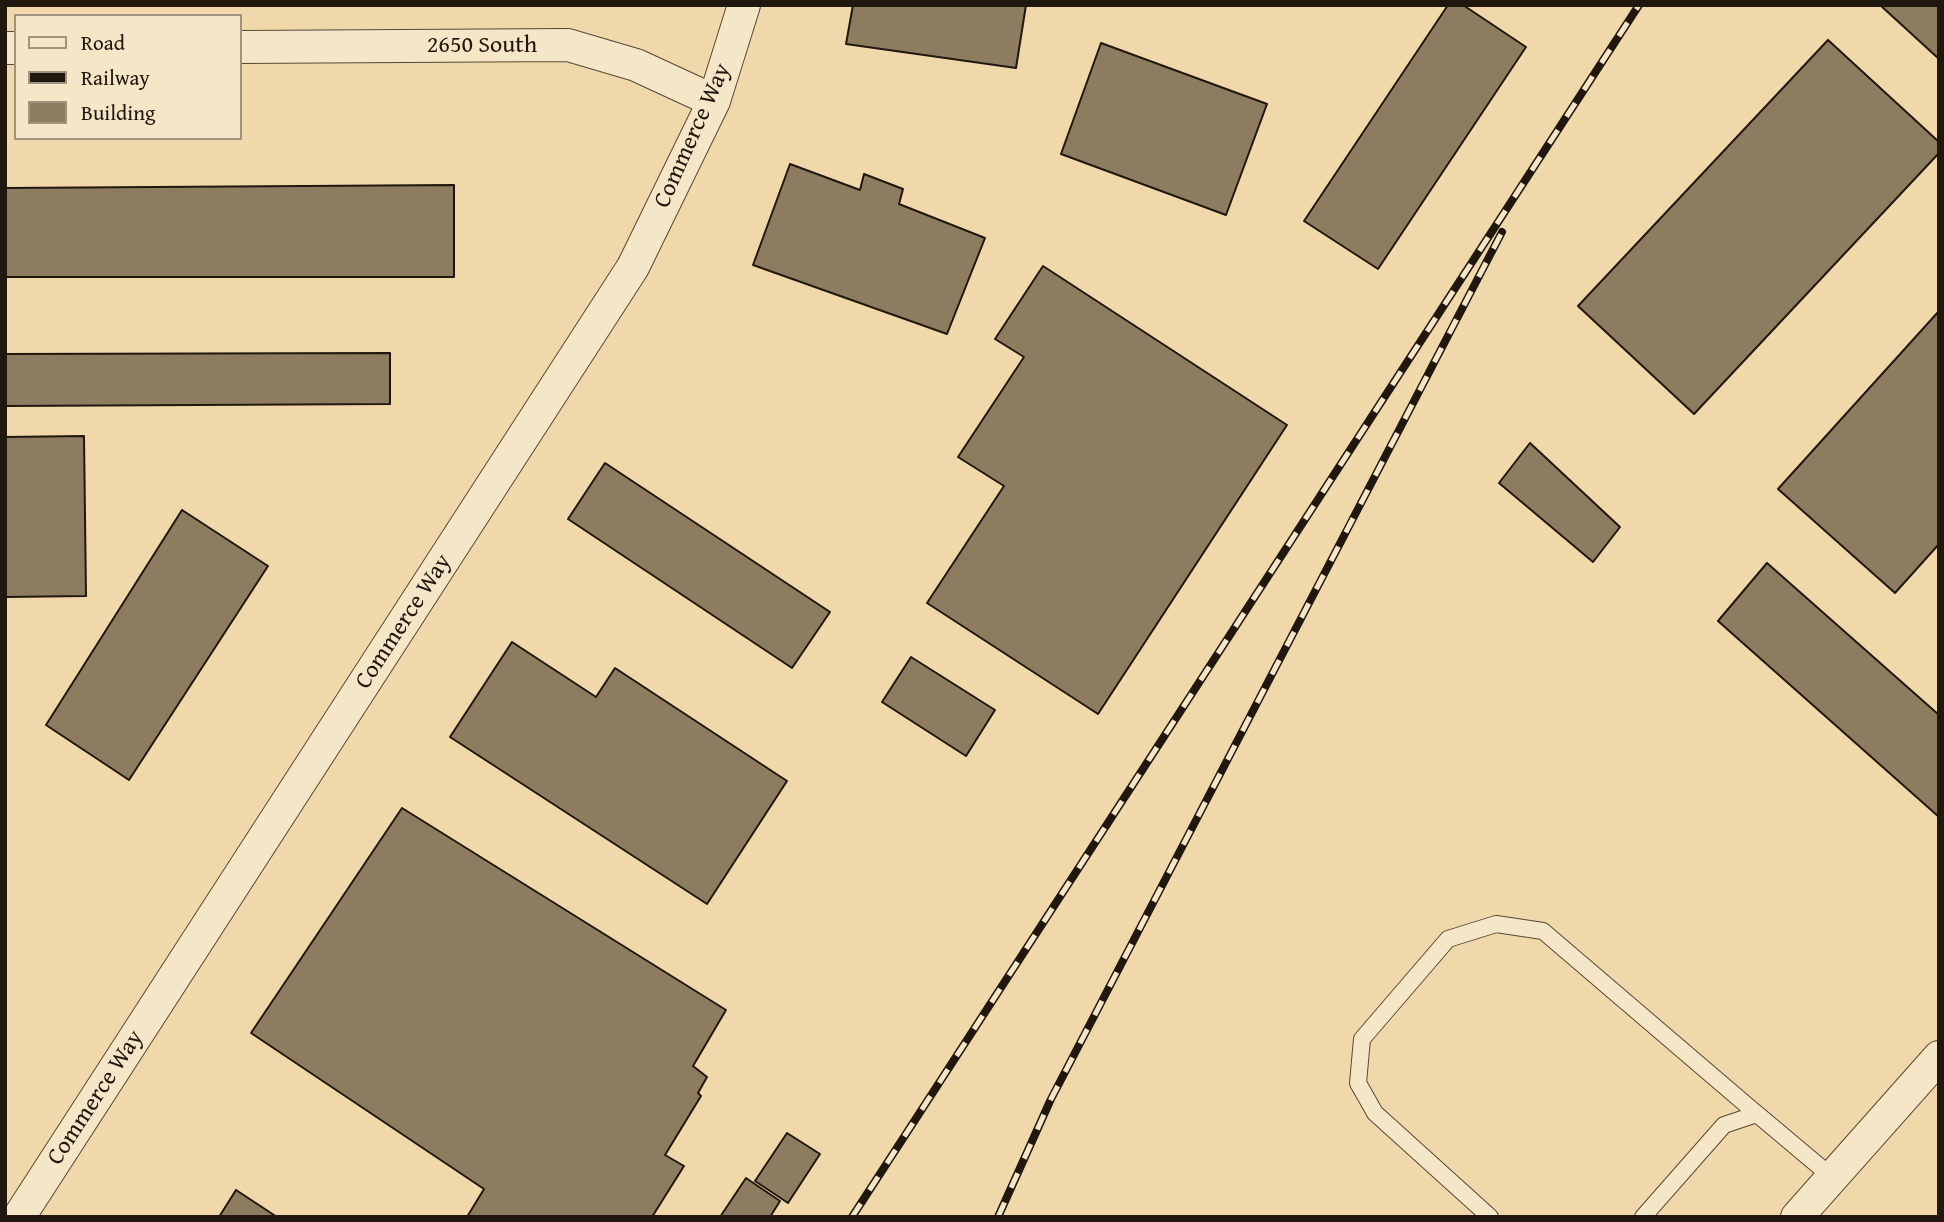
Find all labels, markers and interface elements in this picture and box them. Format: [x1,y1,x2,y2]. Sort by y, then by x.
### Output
legend [14,14,242,140]
text: Road [81,27,125,58]
street label: 2650 South [427,32,537,60]
street label: Commerce Way [648,59,738,213]
text: Railway [81,62,150,93]
text: Building [81,97,155,128]
street label: Commerce Way [350,549,458,695]
street label: Commerce Way [42,1025,150,1171]

